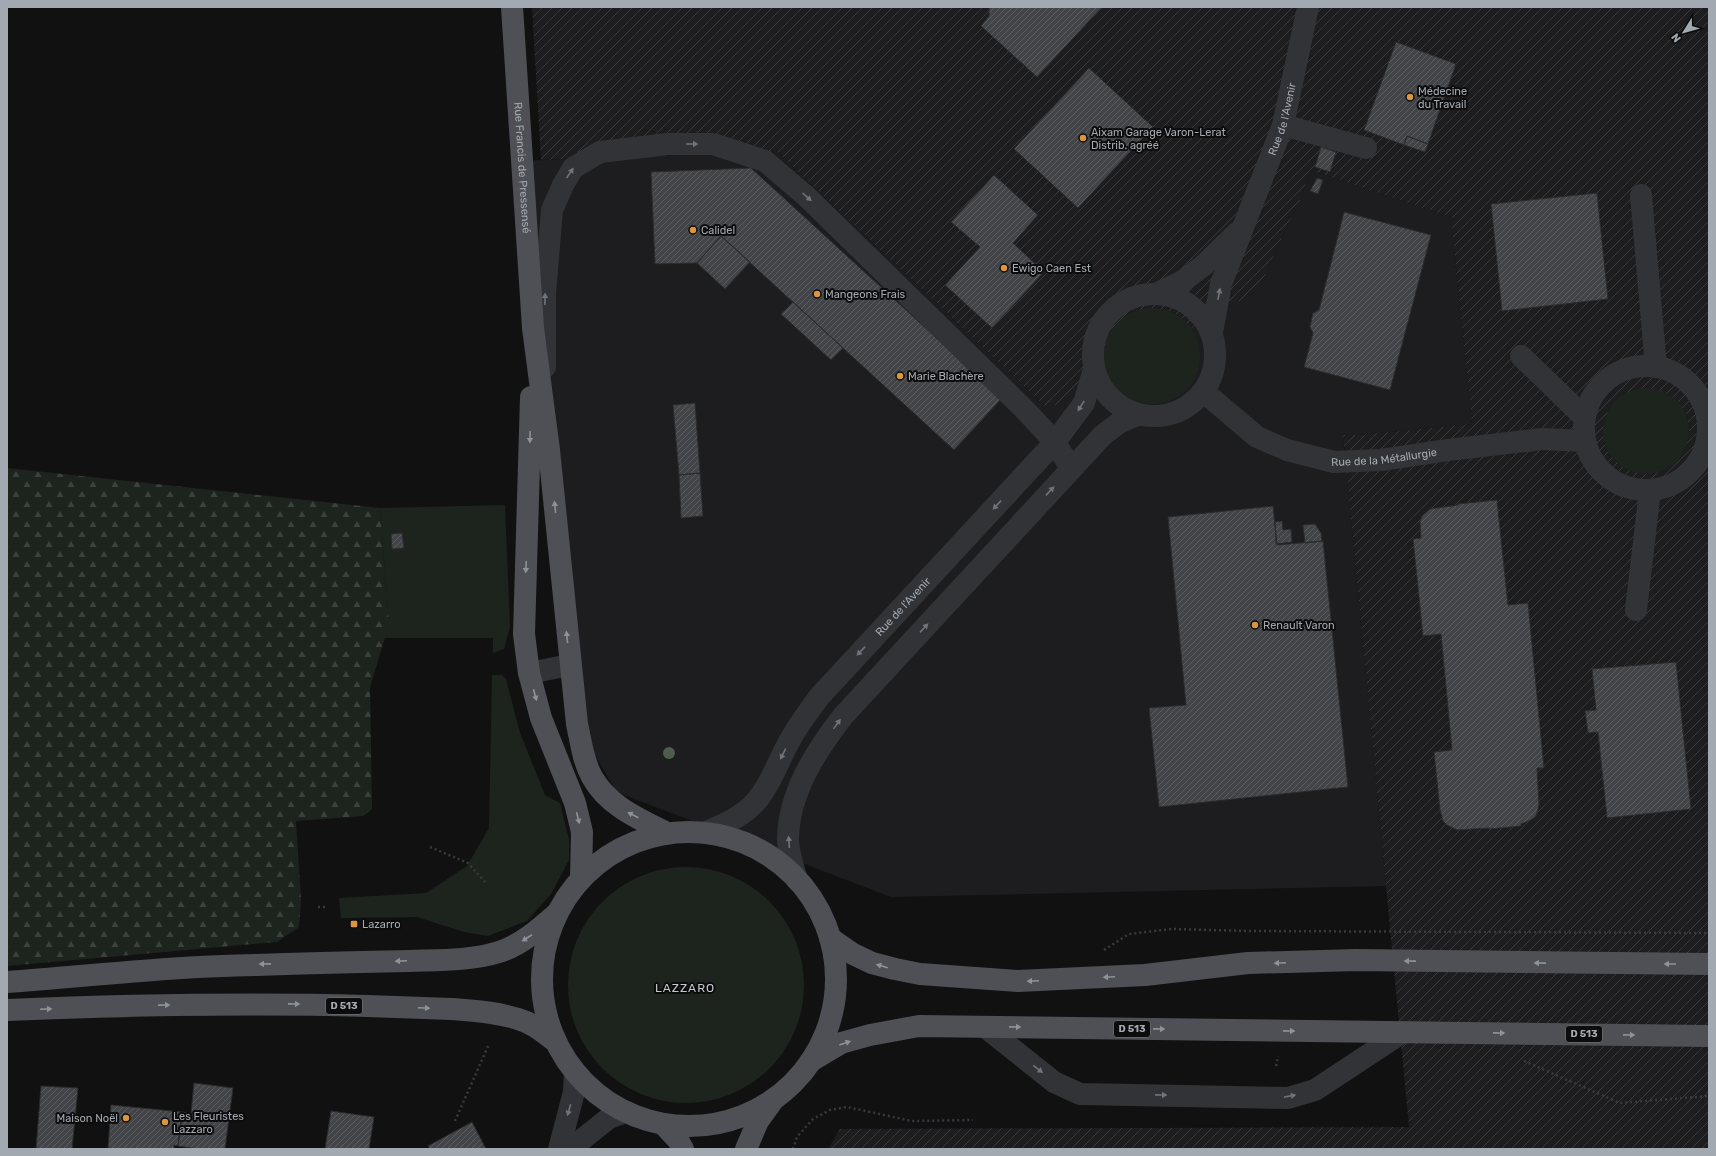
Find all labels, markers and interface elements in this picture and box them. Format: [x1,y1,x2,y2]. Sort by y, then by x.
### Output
north arrow [1664,12,1704,52]
text: N [1669,31,1684,45]
street label: Rue de l'Avenir [1265,81,1298,157]
place label: Médecine du Travail [1418,85,1467,111]
marker: Médecine du Travail [1405,92,1415,102]
street label: Rue Francis de Pressensé [512,102,533,234]
place label: Aixam Garage Varon-Lerat Distrib. agréé [1091,126,1227,152]
marker: Aixam Garage Varon-Lerat Distrib. agréé [1078,133,1088,143]
one-way arrow [686,141,699,147]
one-way arrow [566,168,574,179]
one-way arrow [801,192,812,201]
place label: Calidel [701,224,735,237]
marker: Calidel [688,225,698,235]
place label: Ewigo Caen Est [1012,262,1092,275]
marker: Ewigo Caen Est [999,263,1009,273]
place label: Mangeons Frais [825,288,906,301]
one-way arrow [1217,288,1223,300]
marker: Mangeons Frais [812,289,822,299]
one-way arrow [542,292,548,305]
place label: Marie Blachère [908,370,984,383]
marker: Marie Blachère [895,371,905,381]
one-way arrow [1077,401,1085,411]
one-way arrow [527,431,533,444]
street label: Rue de la Métallurgie [1331,445,1438,469]
one-way arrow [1045,487,1054,496]
one-way arrow [993,500,1002,509]
one-way arrow [552,501,558,513]
one-way arrow [523,561,530,573]
street label: Rue de l'Avenir [873,574,934,638]
place label: Renault Varon [1263,619,1335,632]
marker: Renault Varon [1250,620,1260,630]
one-way arrow [919,623,929,633]
one-way arrow [564,631,571,643]
one-way arrow [856,646,866,656]
one-way arrow [532,690,538,702]
one-way arrow [832,719,841,730]
one-way arrow [780,748,786,760]
one-way arrow [576,812,582,824]
one-way arrow [627,812,639,818]
one-way arrow [786,836,793,848]
place label: Lazarro [362,918,401,931]
marker: Lazarro [349,919,359,929]
one-way arrow [521,934,533,941]
one-way arrow [394,958,407,964]
one-way arrow [1403,958,1416,964]
one-way arrow [1274,959,1286,966]
one-way arrow [1533,960,1546,966]
one-way arrow [258,961,271,967]
one-way arrow [1663,961,1676,967]
one-way arrow [876,963,888,969]
one-way arrow [1103,974,1115,981]
one-way arrow [1026,978,1039,984]
district label: LAZZARO [655,981,715,995]
road number: D 513 [326,998,362,1014]
one-way arrow [288,1001,300,1008]
one-way arrow [158,1002,171,1008]
one-way arrow [418,1004,430,1011]
one-way arrow [40,1005,52,1012]
road number: D 513 [1114,1021,1150,1037]
one-way arrow [1009,1024,1021,1031]
one-way arrow [1153,1026,1166,1032]
road number: D 513 [1566,1026,1602,1042]
one-way arrow [1283,1028,1296,1034]
one-way arrow [1493,1030,1506,1036]
one-way arrow [1623,1032,1636,1038]
one-way arrow [840,1039,852,1045]
one-way arrow [1032,1065,1043,1073]
one-way arrow [1155,1092,1167,1099]
one-way arrow [1284,1093,1297,1099]
one-way arrow [566,1104,572,1116]
place label: Les Fleuristes Lazzaro [173,1110,244,1136]
place label: Maison Noël [56,1112,118,1125]
marker: Maison Noël [121,1113,131,1123]
marker: Les Fleuristes Lazzaro [160,1117,170,1127]

